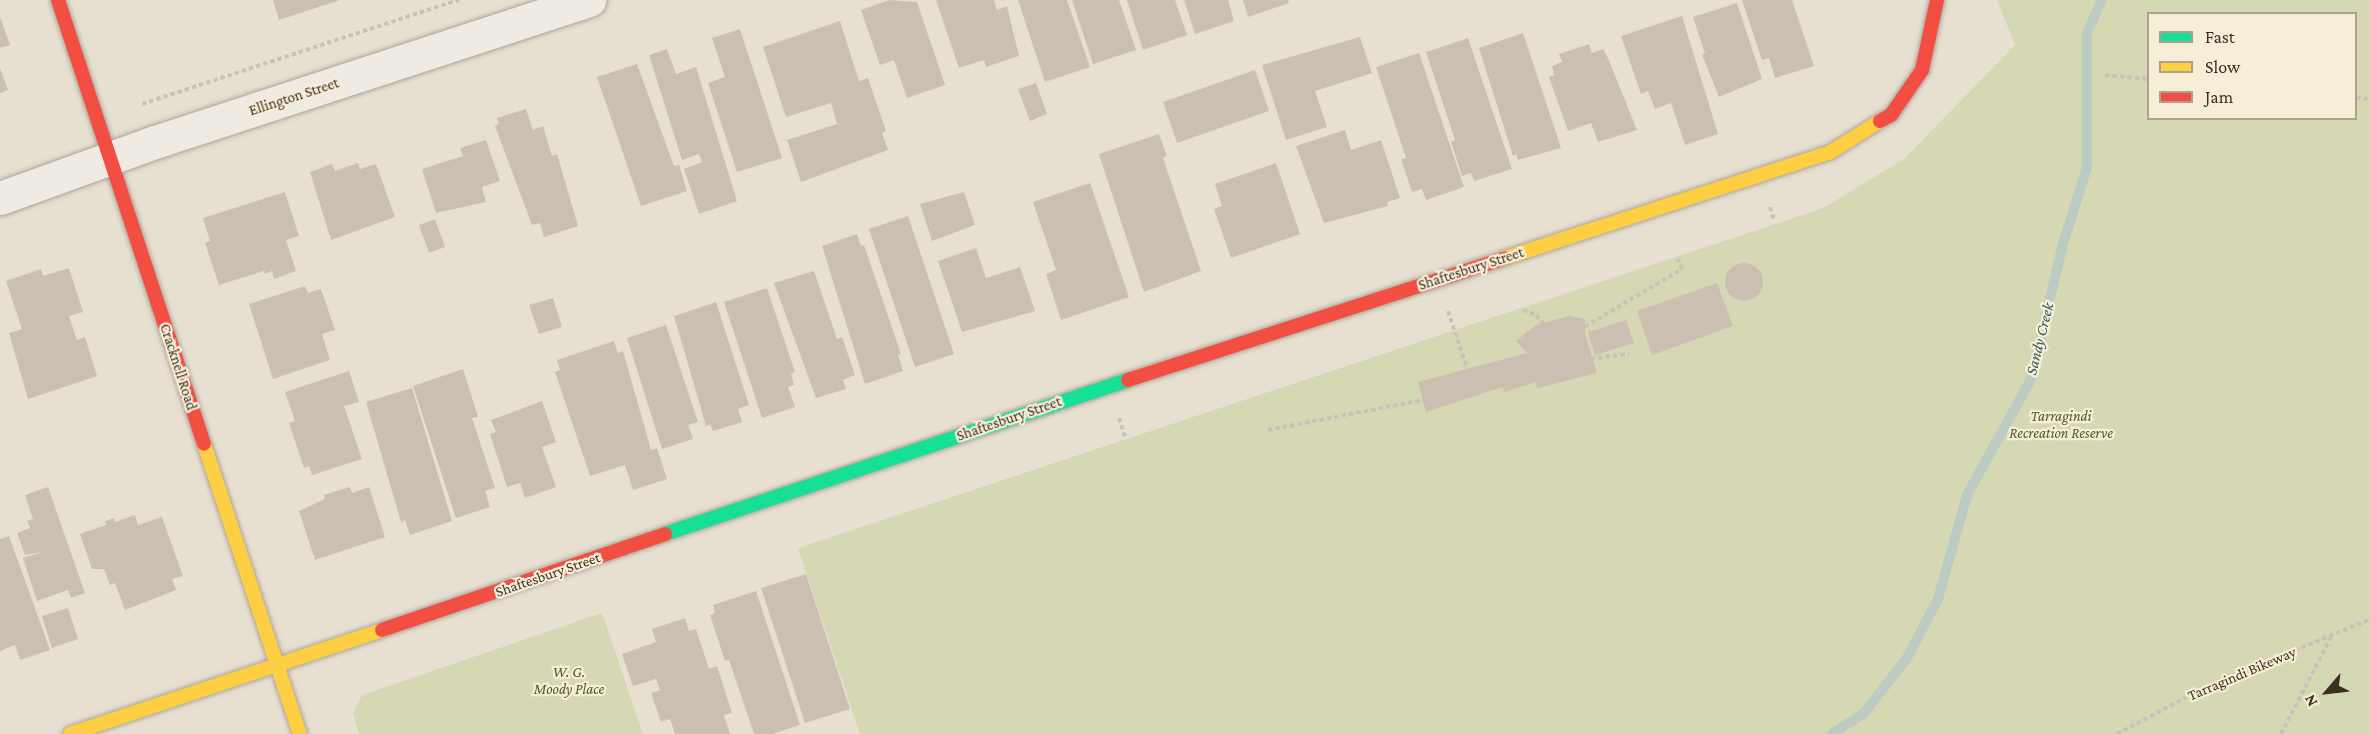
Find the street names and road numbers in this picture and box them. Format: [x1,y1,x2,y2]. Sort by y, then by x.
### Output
street label: Ellington Street [247,74,341,120]
street label: Shaftesbury Street [1416,244,1526,294]
street label: Cracknell Road [156,321,200,413]
street label: Shaftesbury Street [954,393,1064,445]
street label: Shaftesbury Street [493,549,603,601]
street label: Tarragindi Bikeway [2185,643,2299,705]

